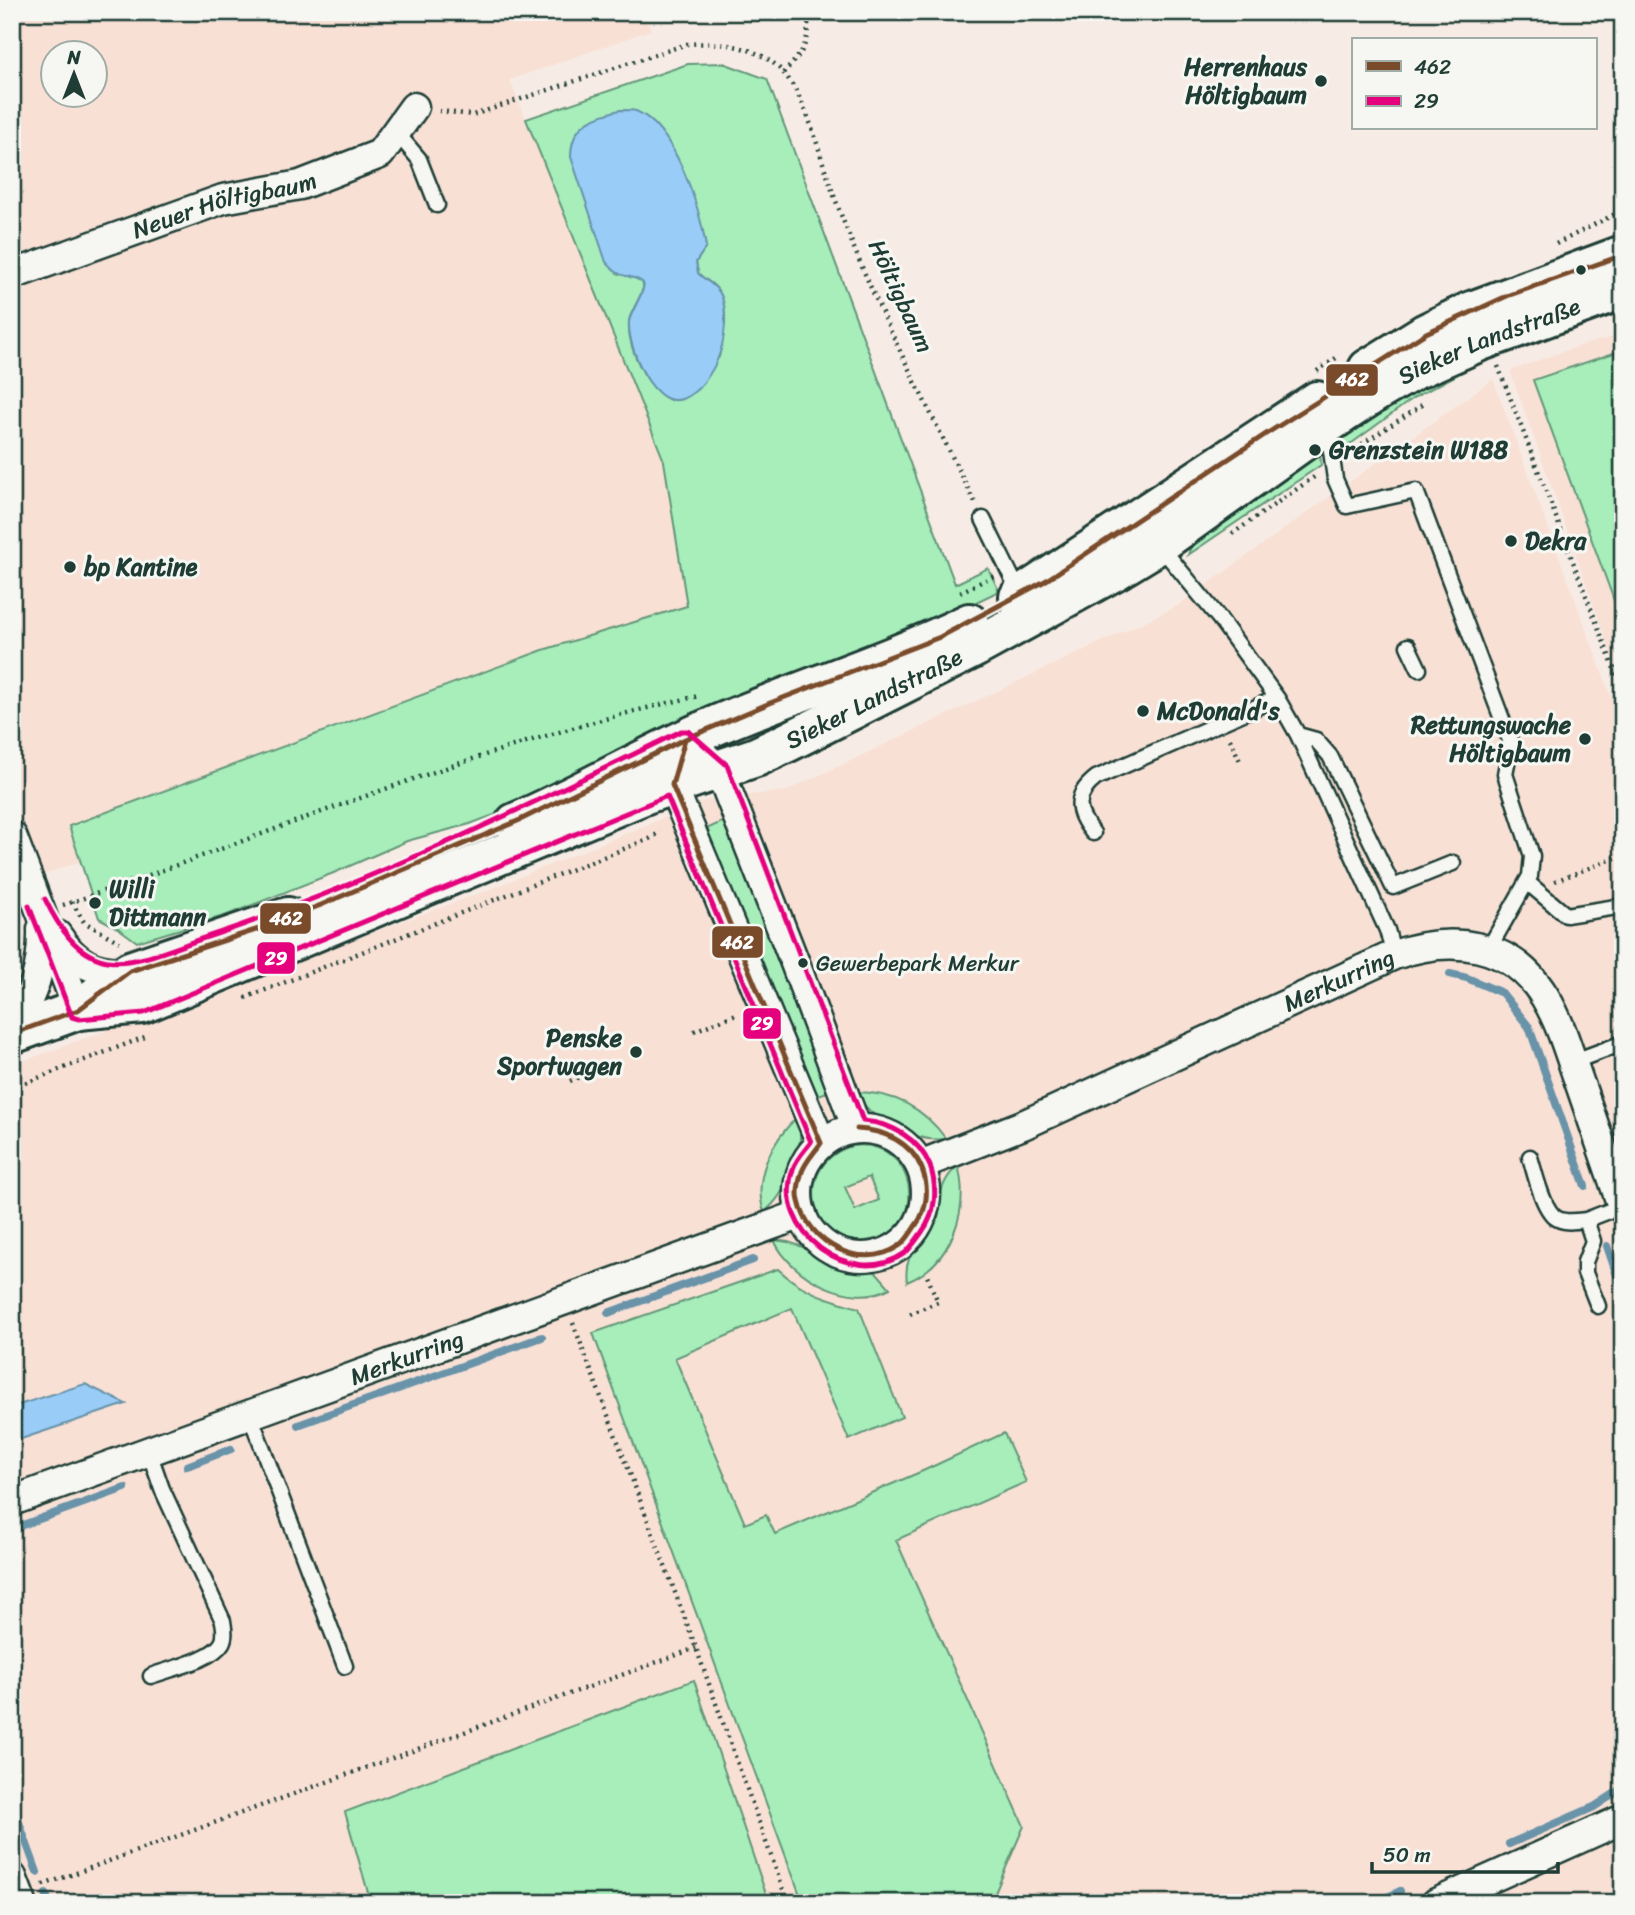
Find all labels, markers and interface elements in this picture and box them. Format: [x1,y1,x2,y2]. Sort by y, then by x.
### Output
north arrow [38,38,108,108]
legend [1352,38,1596,130]
text: N [66,41,81,74]
place label: Herrenhaus Höltigbaum [1184,46,1308,116]
text: 462 [1414,48,1451,86]
marker: Herrenhaus Höltigbaum [1313,73,1329,89]
text: 29 [1414,82,1439,120]
street label: Neuer Höltigbaum [126,159,323,251]
street label: Höltigbaum [856,232,946,360]
unlabelled marker [1574,263,1588,277]
street label: Sieker Landstraße [1389,285,1587,396]
line badge: 462 [1325,363,1379,397]
text: 462 [1334,363,1369,396]
place label: Grenzstein W188 [1329,429,1508,471]
marker: Grenzstein W188 [1307,442,1323,458]
place label: Dekra [1525,520,1587,562]
marker: Dekra [1503,533,1519,549]
place label: bp Kantine [83,546,198,588]
marker: bp Kantine [62,559,78,575]
street label: Sieker Landstraße [778,636,970,761]
place label: McDonald's [1156,690,1281,732]
marker: McDonald's [1135,703,1151,719]
place label: Rettungswache Höltigbaum [1410,704,1572,774]
marker: Rettungswache Höltigbaum [1577,731,1593,747]
place label: Willi Dittmann [109,868,206,938]
marker: Willi Dittmann [87,895,103,911]
line badge: 462 [259,902,312,935]
text: 462 [268,902,303,935]
line badge: 462 [711,925,764,959]
text: 462 [719,926,754,959]
street label: Merkurring [1276,936,1402,1024]
line badge: 29 [256,941,296,975]
text: 29 [264,942,288,975]
place label: Gewerbepark Merkur [816,944,1020,983]
marker: Gewerbepark Merkur [796,956,810,970]
line badge: 29 [742,1007,782,1040]
text: 29 [750,1007,774,1040]
place label: Penske Sportwagen [496,1017,623,1087]
marker: Penske Sportwagen [628,1044,644,1060]
street label: Merkurring [344,1318,470,1398]
scale bar [1372,1831,1558,1875]
text: 50 m [1383,1836,1431,1874]

